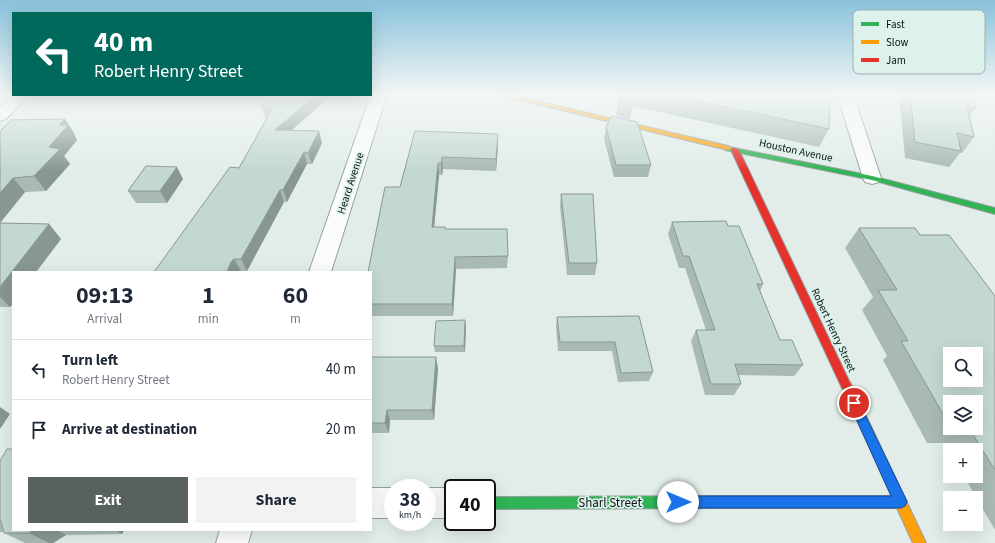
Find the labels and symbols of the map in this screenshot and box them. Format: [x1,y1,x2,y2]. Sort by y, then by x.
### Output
legend [853,10,985,74]
text: Fast [886,17,905,32]
text: Slow [886,35,909,50]
text: Jam [886,53,906,68]
street label: Houston Avenue [758,135,835,166]
street label: Heard Avenue [333,150,368,216]
street label: Robert Henry Street [808,286,860,375]
pin [837,386,871,420]
speed limit sign: 40 [444,479,496,531]
position arrow [657,481,699,523]
street label: Sharl Street [578,494,642,512]

